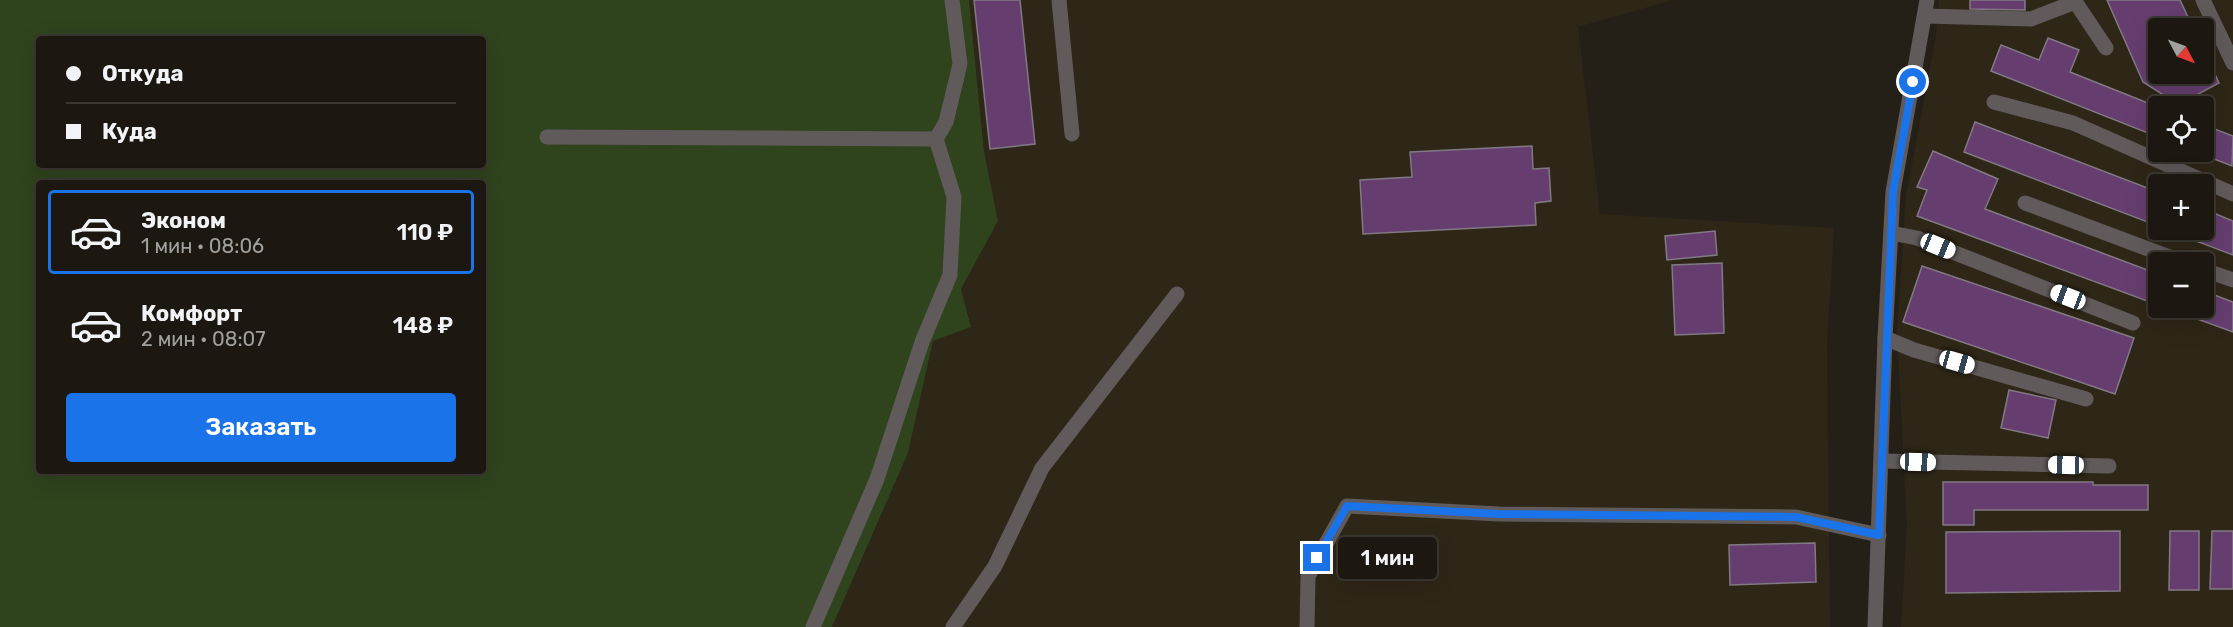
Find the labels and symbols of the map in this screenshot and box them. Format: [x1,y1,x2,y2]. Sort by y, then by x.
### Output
north arrow [2148,18,2214,84]
route start [1899,68,1926,95]
car [1918,231,1958,261]
car [2048,282,2088,312]
car [1937,348,1977,376]
car [1900,452,1936,472]
car [2048,456,2084,474]
callout: 1 мин [1338,537,1437,579]
route end [1303,544,1330,571]

